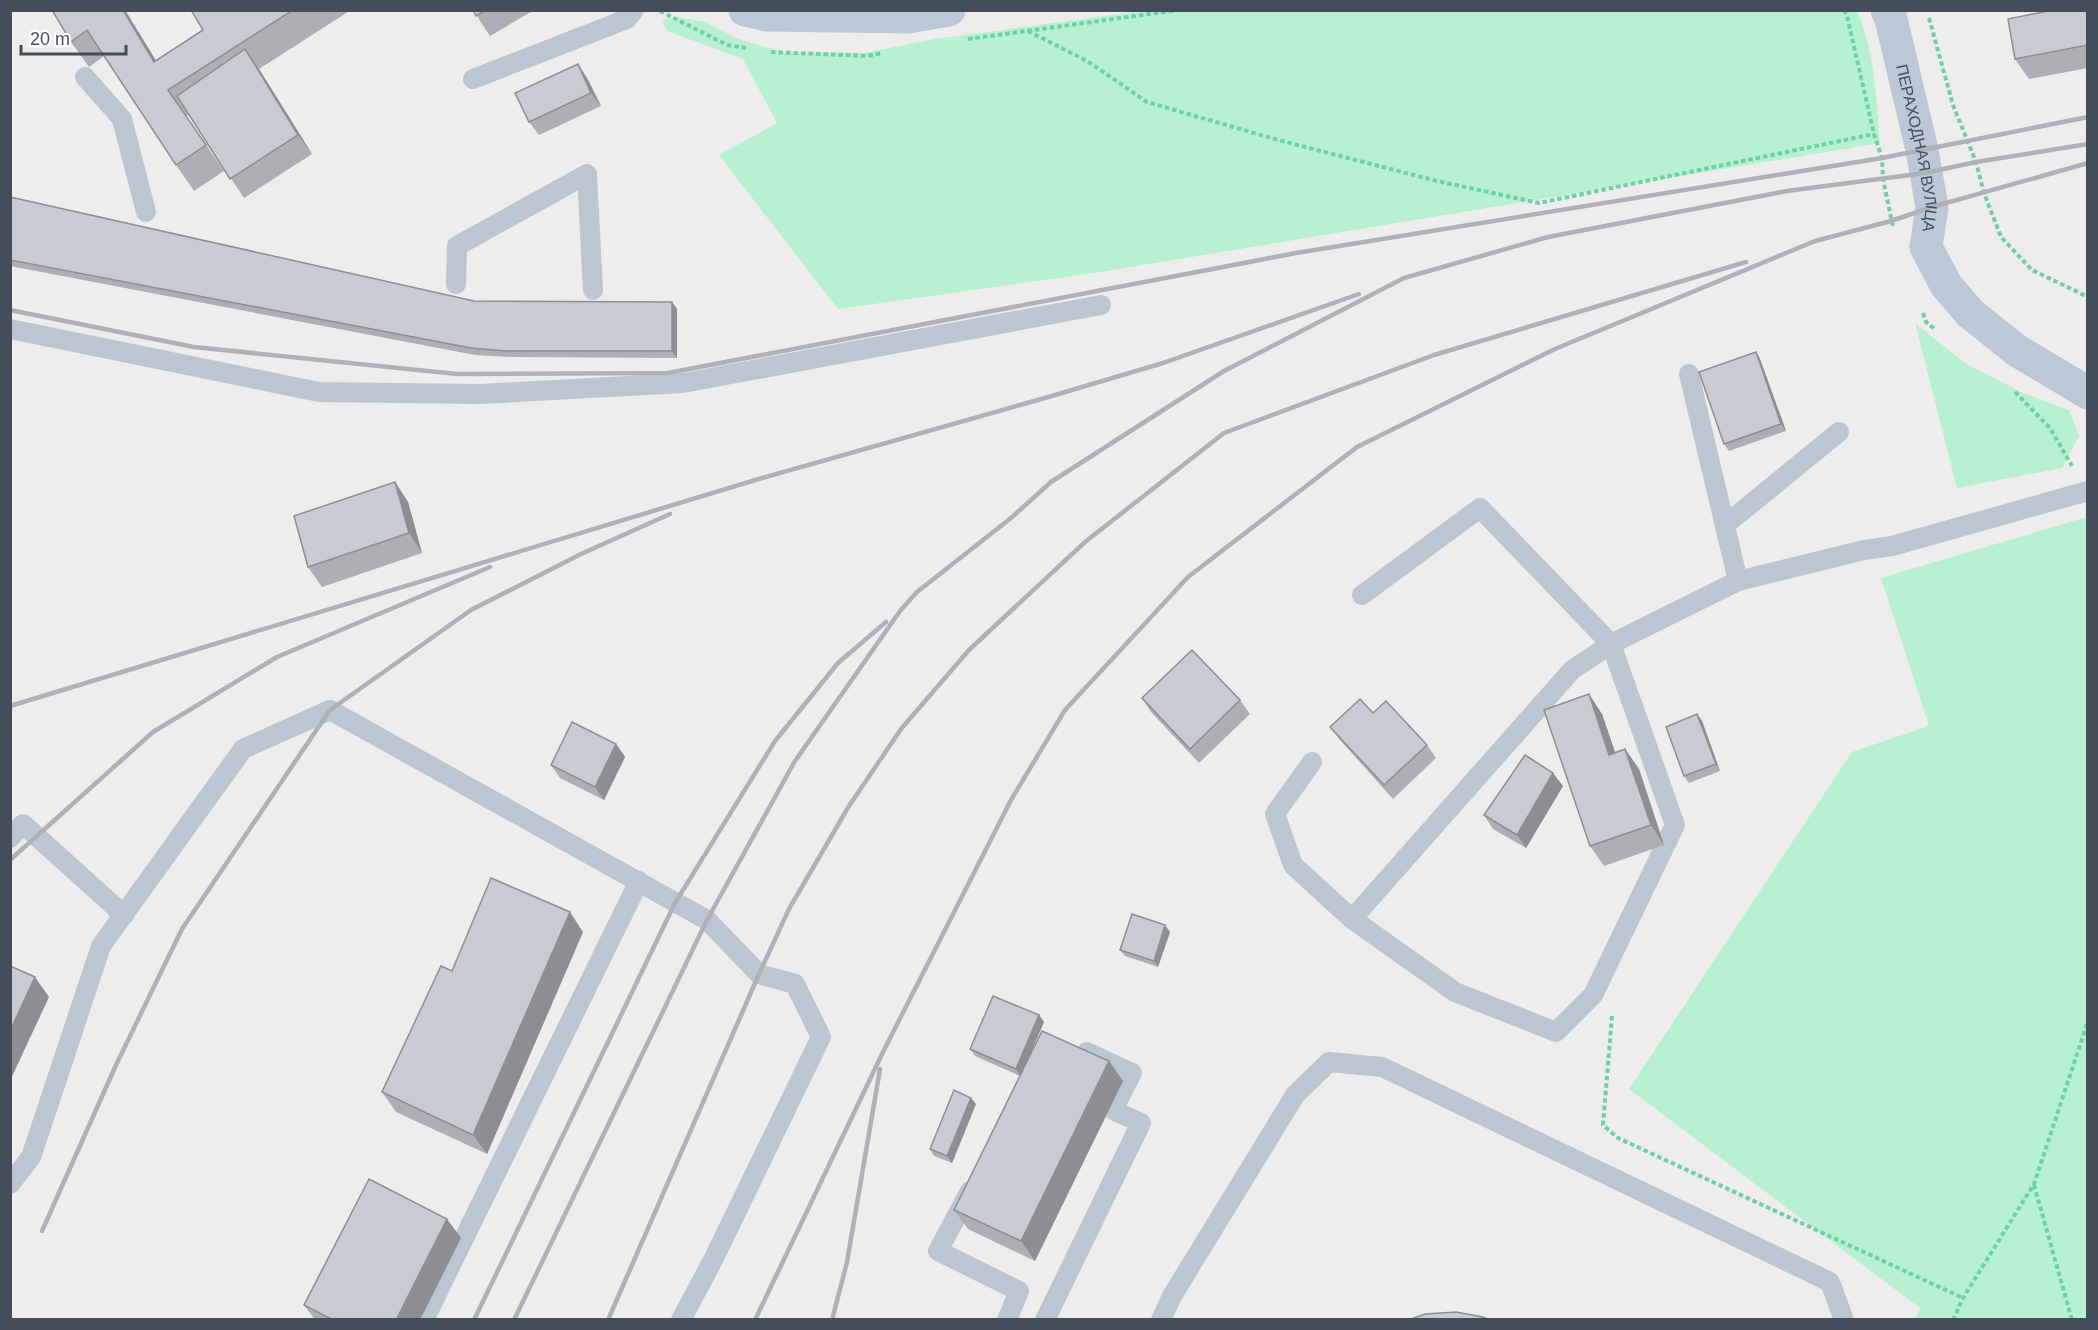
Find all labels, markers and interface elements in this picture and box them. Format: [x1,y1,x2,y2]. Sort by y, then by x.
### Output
scale bar [21,18,126,56]
text: 20 m [30,29,70,49]
street label: ПЕРАХОДНАЯ ВУЛІЦА [1893,63,1940,233]

